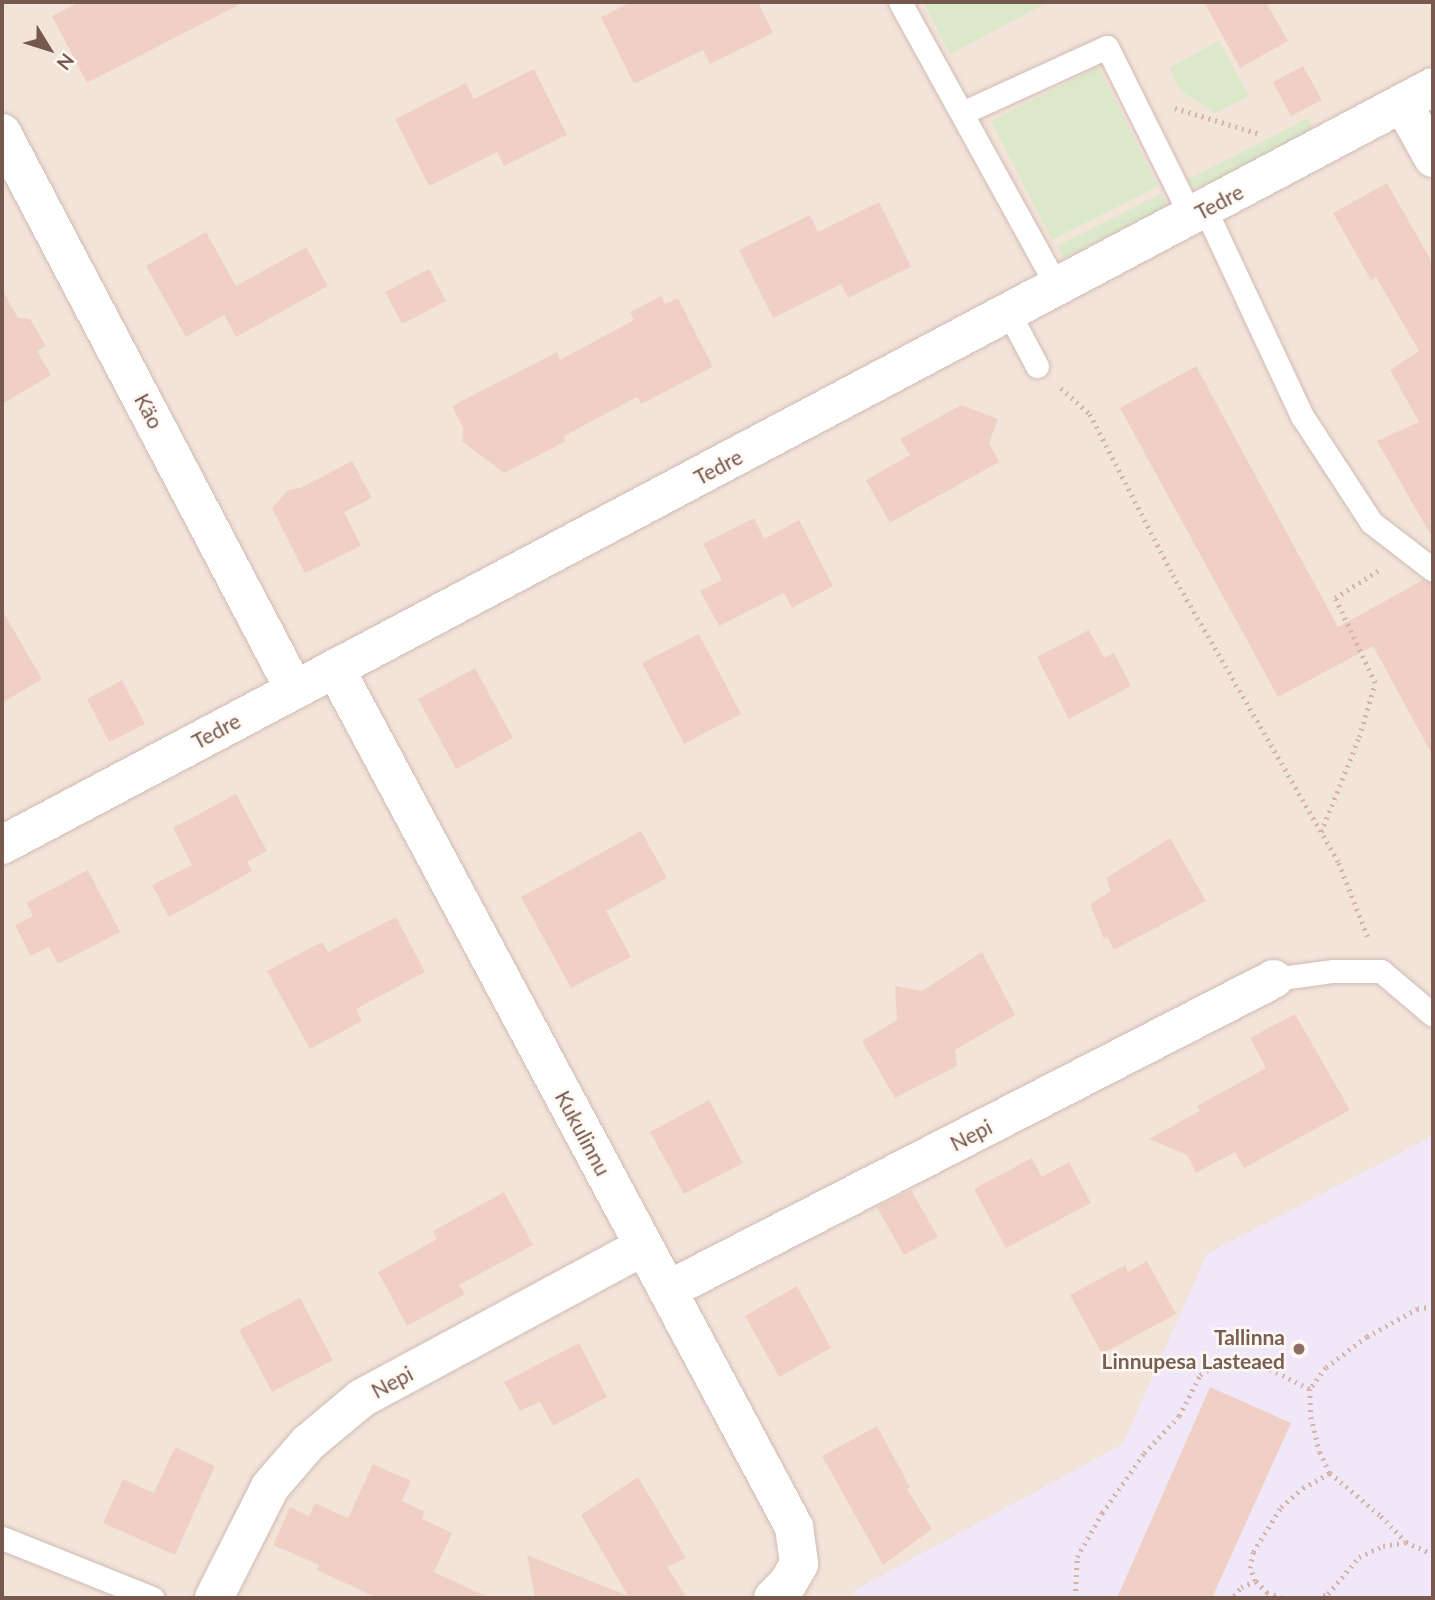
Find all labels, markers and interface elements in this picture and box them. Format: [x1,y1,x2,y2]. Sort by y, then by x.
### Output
north arrow [14,14,84,84]
text: N [52,49,80,75]
street label: Tedre [1191,179,1247,225]
street label: Käo [129,389,169,433]
street label: Tedre [690,444,746,490]
street label: Tedre [188,708,244,754]
street label: Kukulinnu [550,1086,616,1180]
street label: Nepi [946,1114,996,1156]
place label: Tallinna Linnupesa Lasteaed [1102,1324,1285,1374]
marker: Tallinna Linnupesa Lasteaed [1291,1341,1307,1357]
street label: Nepi [367,1361,417,1403]

